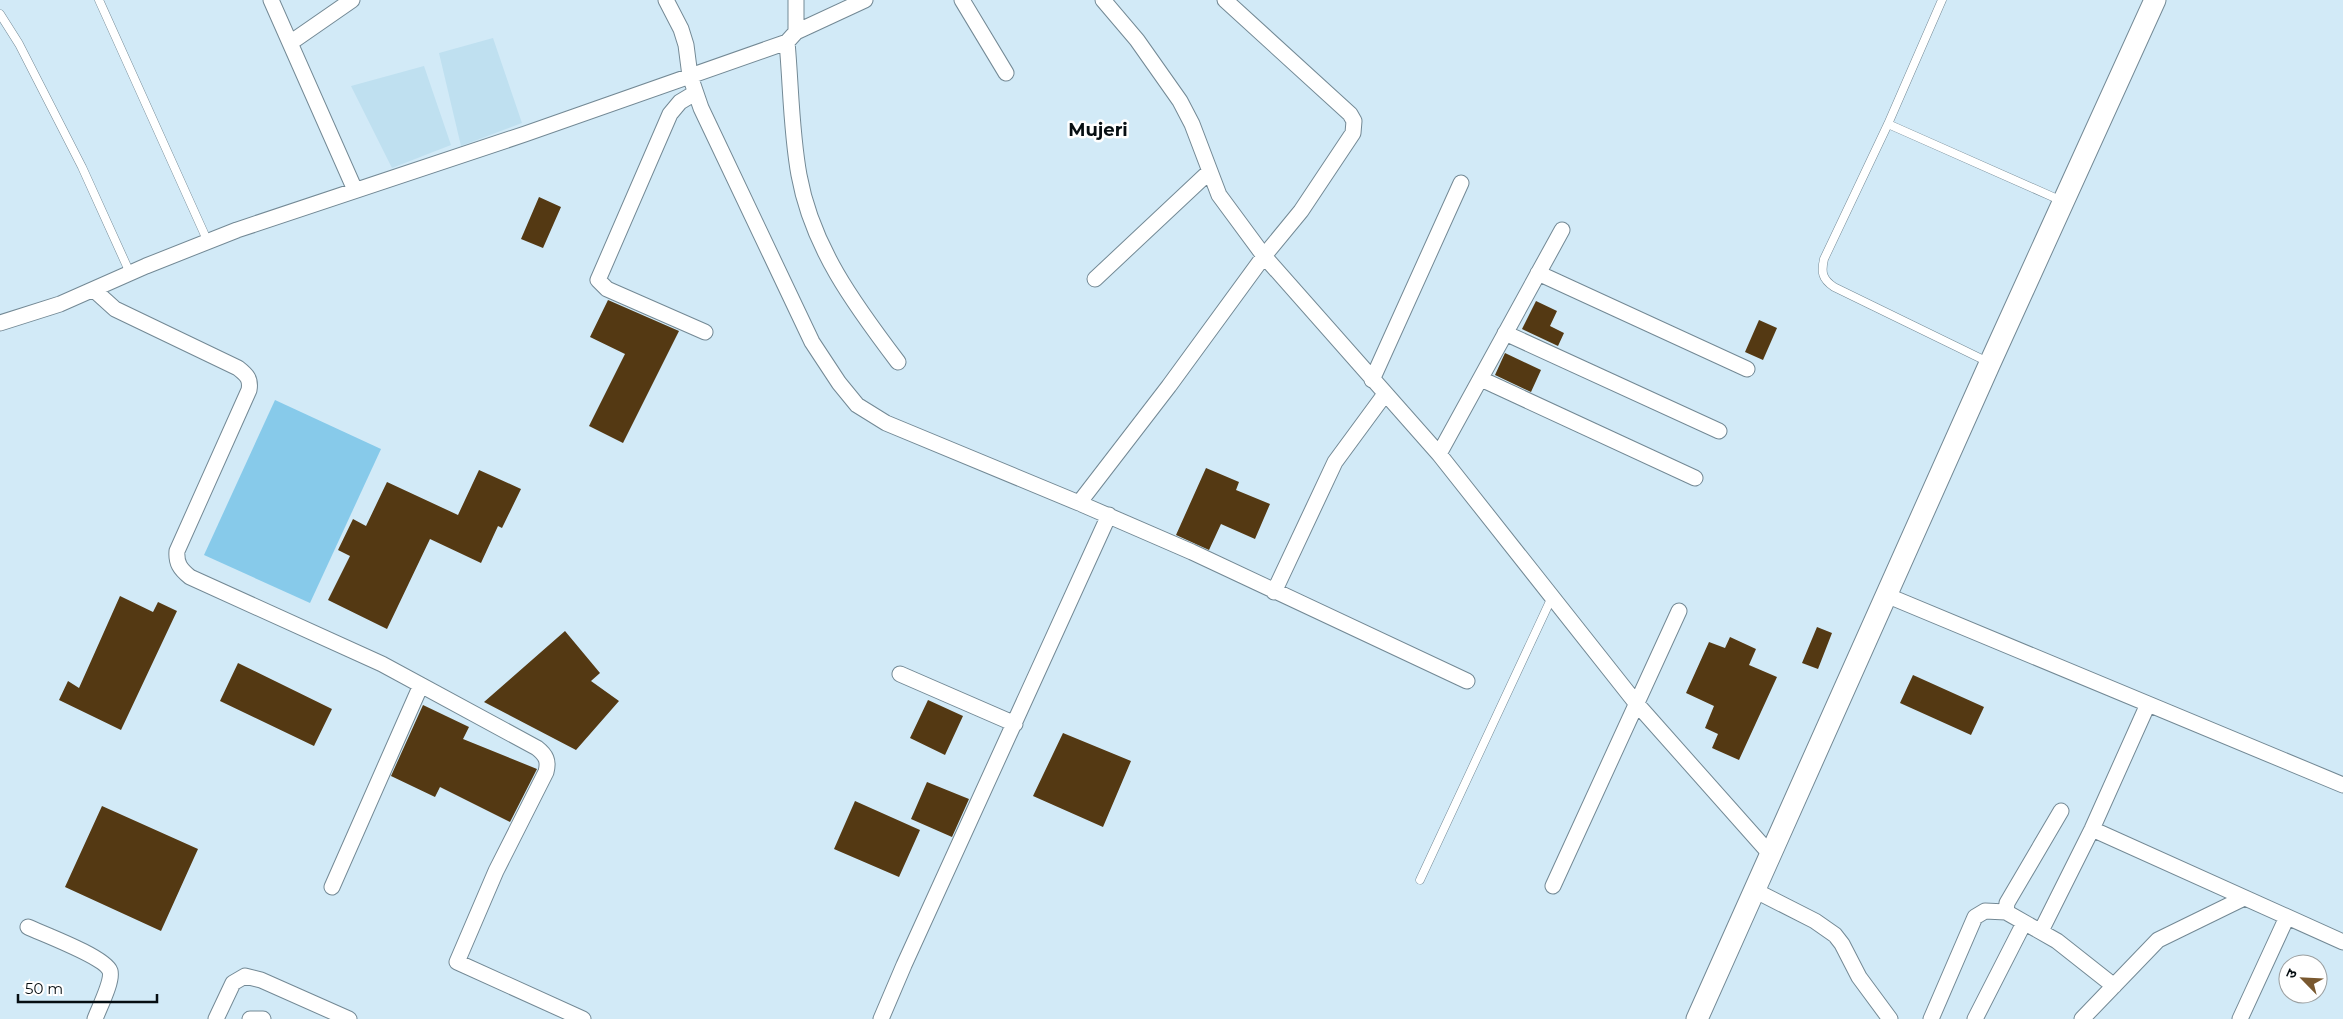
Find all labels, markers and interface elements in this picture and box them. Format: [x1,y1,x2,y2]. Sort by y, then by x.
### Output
district label: Mujeri [1068,119,1128,141]
north arrow [2278,954,2328,1004]
text: उ [2281,966,2301,981]
scale bar [18,972,156,1004]
text: 50 m [25,979,63,998]

